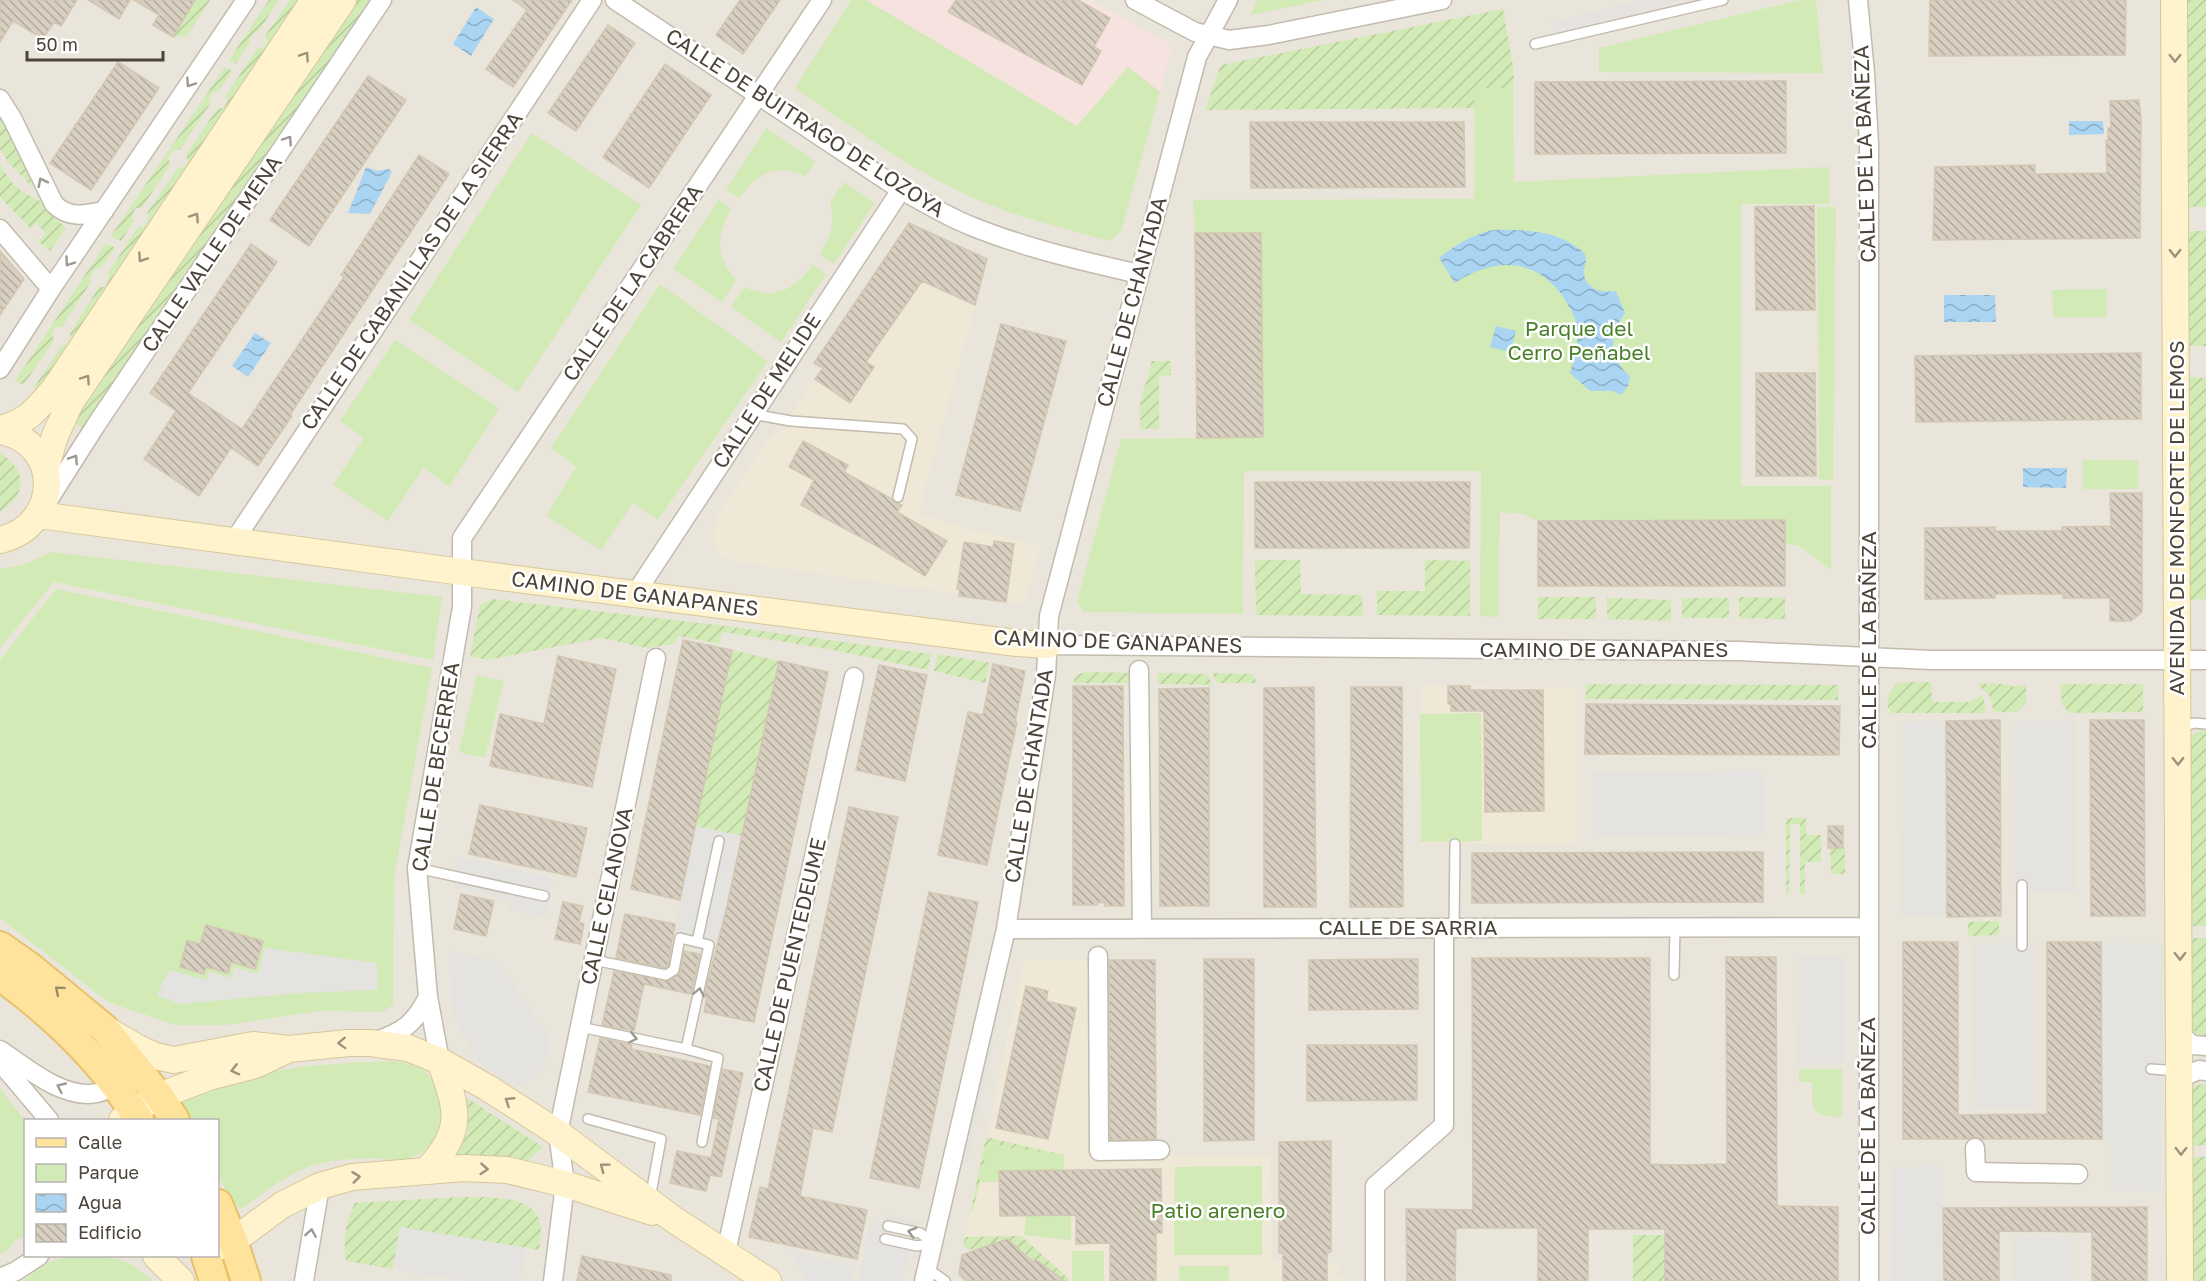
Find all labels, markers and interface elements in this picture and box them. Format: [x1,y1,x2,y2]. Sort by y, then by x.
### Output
street label: CALLE DE BUITRAGO DE LOZOYA [661,22,950,222]
scale bar [27,24,164,62]
text: 50 m [36,33,78,55]
street label: CALLE DE LA BAÑEZA [1847,45,1881,263]
one-way arrow [298,52,309,63]
one-way arrow [2169,54,2181,63]
one-way arrow [186,77,197,88]
street label: CALLE DE CABANILLAS DE LA SIERRA [295,106,528,434]
one-way arrow [281,136,292,147]
street label: CALLE VALLE DE MENA [136,150,287,357]
one-way arrow [38,177,49,188]
street label: CALLE DE LA CABRERA [557,179,708,386]
street label: CALLE DE CHANTADA [1090,194,1172,410]
one-way arrow [188,213,199,224]
one-way arrow [2169,249,2181,258]
one-way arrow [138,252,149,263]
one-way arrow [65,255,76,266]
street label: CALLE DE MELIDE [706,308,826,473]
park label: Parque del Cerro Peñabel [1508,315,1650,365]
street label: AVENIDA DE MONFORTE DE LEMOS [2163,340,2189,696]
one-way arrow [79,375,90,386]
one-way arrow [67,455,79,465]
street label: CALLE DE LA BAÑEZA [1855,531,1881,749]
street label: CAMINO DE GANAPANES [510,565,760,621]
street label: CAMINO DE GANAPANES [993,624,1243,658]
street label: CAMINO DE GANAPANES [1480,636,1728,662]
street label: CALLE DE BECERREA [406,660,464,874]
street label: CALLE DE CHANTADA [998,667,1058,885]
one-way arrow [2172,756,2184,765]
street label: CALLE CELANOVA [574,805,638,987]
street label: CALLE DE PUENTEDEUME [747,835,831,1094]
street label: CALLE DE SARRIA [1318,914,1498,940]
one-way arrow [2174,951,2186,960]
one-way arrow [55,987,66,998]
one-way arrow [691,987,704,997]
street label: CALLE DE LA BAÑEZA [1854,1017,1880,1235]
one-way arrow [628,1031,638,1044]
one-way arrow [338,1037,347,1050]
one-way arrow [230,1063,240,1076]
one-way arrow [56,1082,67,1094]
one-way arrow [505,1098,516,1109]
legend [24,1119,219,1257]
text: Calle [78,1131,122,1153]
one-way arrow [2174,1146,2187,1155]
text: Parque [78,1161,139,1183]
one-way arrow [480,1162,489,1175]
one-way arrow [600,1163,611,1174]
one-way arrow [351,1171,360,1184]
text: Agua [78,1191,122,1213]
park label: Patio arenero [1151,1197,1285,1223]
text: Edificio [78,1221,142,1243]
one-way arrow [907,1227,918,1239]
one-way arrow [304,1229,316,1238]

